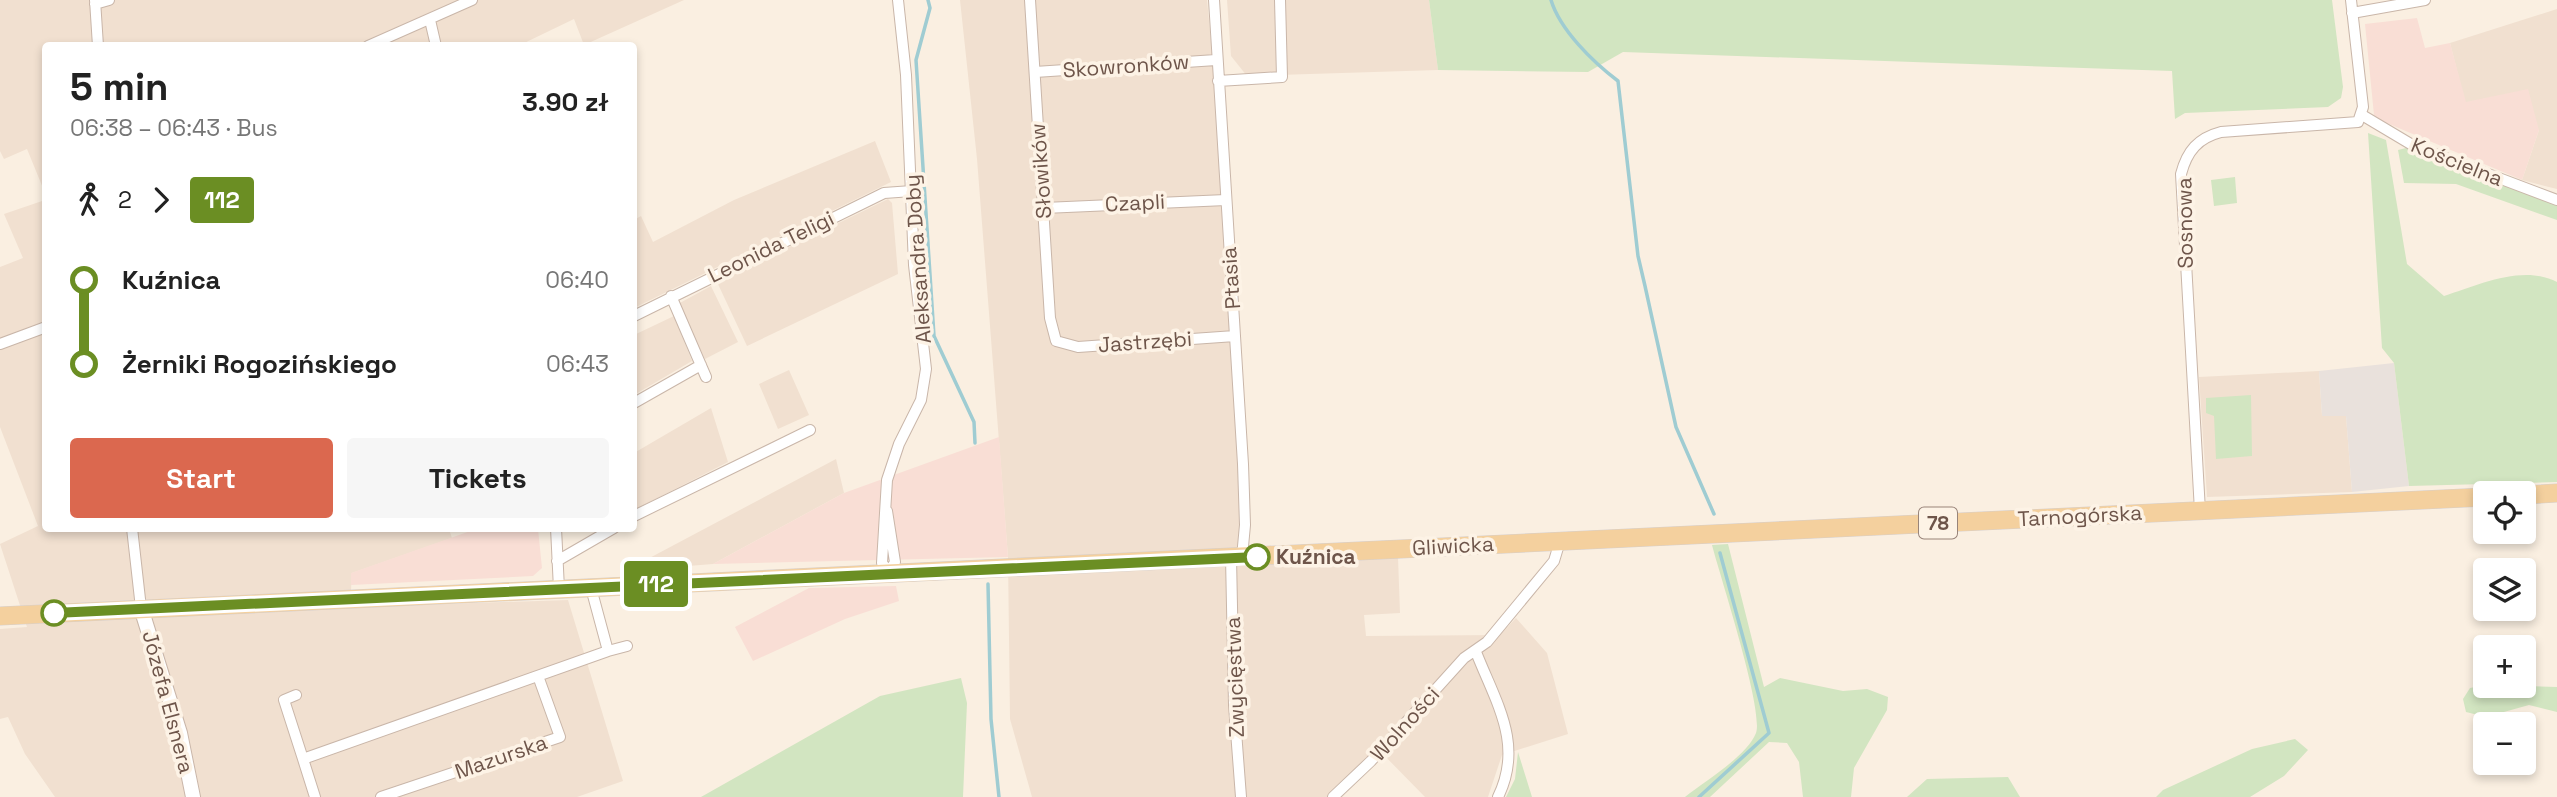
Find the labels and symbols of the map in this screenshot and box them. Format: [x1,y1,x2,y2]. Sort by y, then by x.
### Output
street label: Skowronków [1062,48,1190,83]
street label: Słowików [1024,122,1057,220]
street label: Kościelna [2407,131,2507,192]
street label: Aleksandra Doby [898,173,937,345]
street label: Sosnowa [2170,177,2199,269]
street label: Czapli [1104,187,1166,218]
street label: Leonida Teligi [703,204,838,289]
street label: Ptasia [1215,246,1246,310]
street label: Jastrzębi [1097,325,1193,358]
street label: Tarnogórska [2017,499,2143,532]
road number: 78 [1919,508,1957,538]
street label: Gliwicka [1411,530,1495,561]
place label: Kuźnica [1276,543,1356,570]
marker: Kuźnica [1244,544,1270,570]
line badge: 112 [616,561,696,607]
unlabelled marker [41,600,67,626]
street label: Zwycięstwa [1219,616,1250,738]
street label: Józefa Elsnera [136,628,200,776]
street label: Wolności [1364,681,1445,766]
street label: Mazurska [451,728,551,785]

